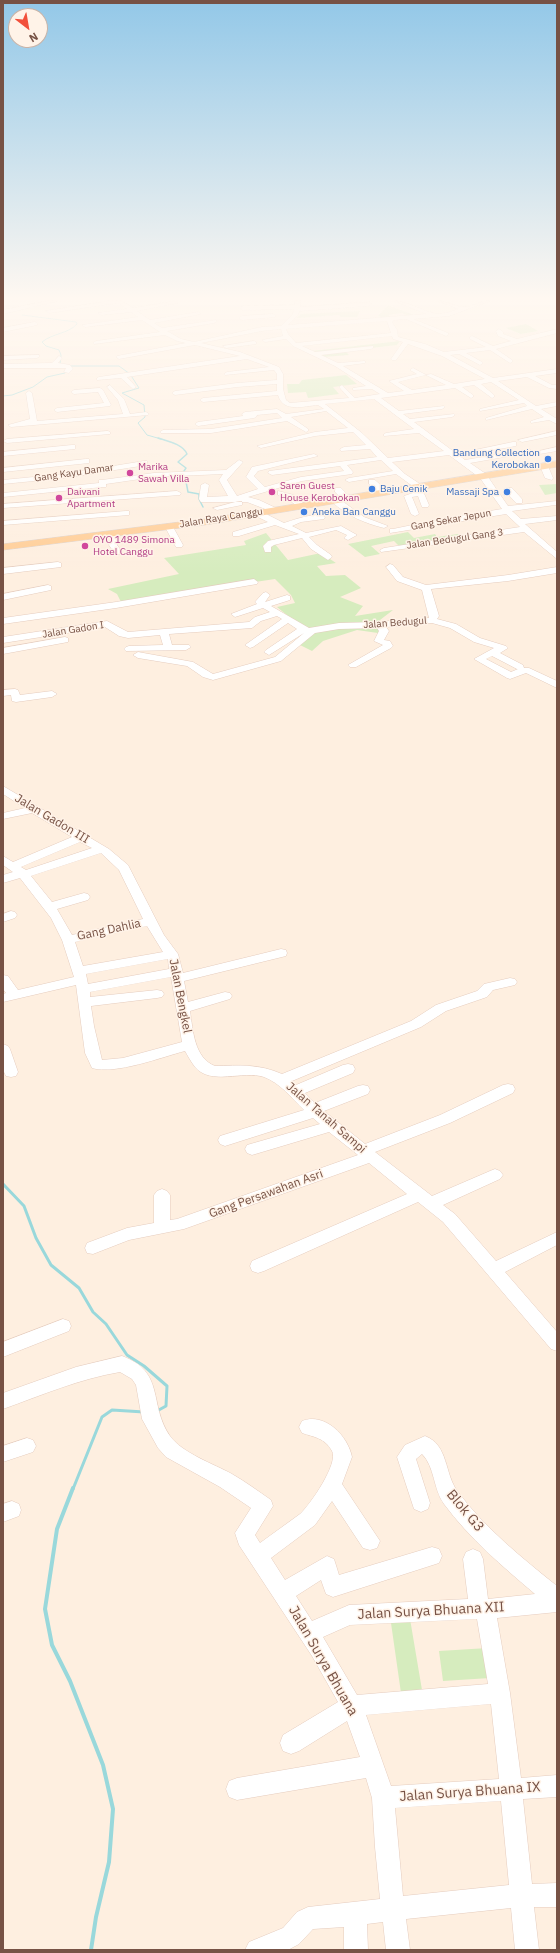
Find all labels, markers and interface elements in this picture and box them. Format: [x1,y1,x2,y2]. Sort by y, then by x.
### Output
north arrow [8,8,48,48]
text: N [27,29,41,45]
place label: Bandung Collection Kerobokan [453,447,540,470]
marker: Bandung Collection Kerobokan [543,454,553,464]
street label: Gang Kayu Damar [34,461,114,485]
place label: Marika Sawah Villa [138,461,189,484]
marker: Marika Sawah Villa [125,468,135,478]
place label: Saren Guest House Kerobokan [280,480,360,504]
place label: Baju Cenik [380,483,428,495]
marker: Baju Cenik [367,484,377,494]
place label: Daivani Apartment [67,486,115,510]
place label: Massaji Spa [446,486,499,498]
marker: Saren Guest House Kerobokan [267,487,277,497]
marker: Massaji Spa [502,487,512,497]
marker: Daivani Apartment [54,493,64,503]
street label: Jalan Raya Canggu [179,505,263,531]
place label: Aneka Ban Canggu [312,506,396,518]
marker: Aneka Ban Canggu [299,507,309,517]
street label: Gang Sekar Jepun [410,507,492,533]
street label: Jalan Bedugul Gang 3 [406,526,504,552]
place label: OYO 1489 Simona Hotel Canggu [93,534,175,558]
marker: OYO 1489 Simona Hotel Canggu [80,541,90,551]
street label: Jalan Bedugul [363,615,427,631]
street label: Jalan Gadon I [41,619,105,641]
street label: Jalan Gadon III [12,791,92,847]
street label: Gang Dahlia [76,916,142,944]
street label: Jalan Bengkel [166,958,194,1034]
street label: Jalan Tanah Sampi [283,1079,369,1157]
street label: Gang Persawahan Asri [207,1167,325,1221]
street label: Blok G3 [443,1487,487,1535]
street label: Jalan Surya Bhuana XII [357,1599,505,1623]
street label: Jalan Surya Bhuana [285,1603,361,1719]
street label: Jalan Surya Bhuana IX [399,1779,541,1805]

